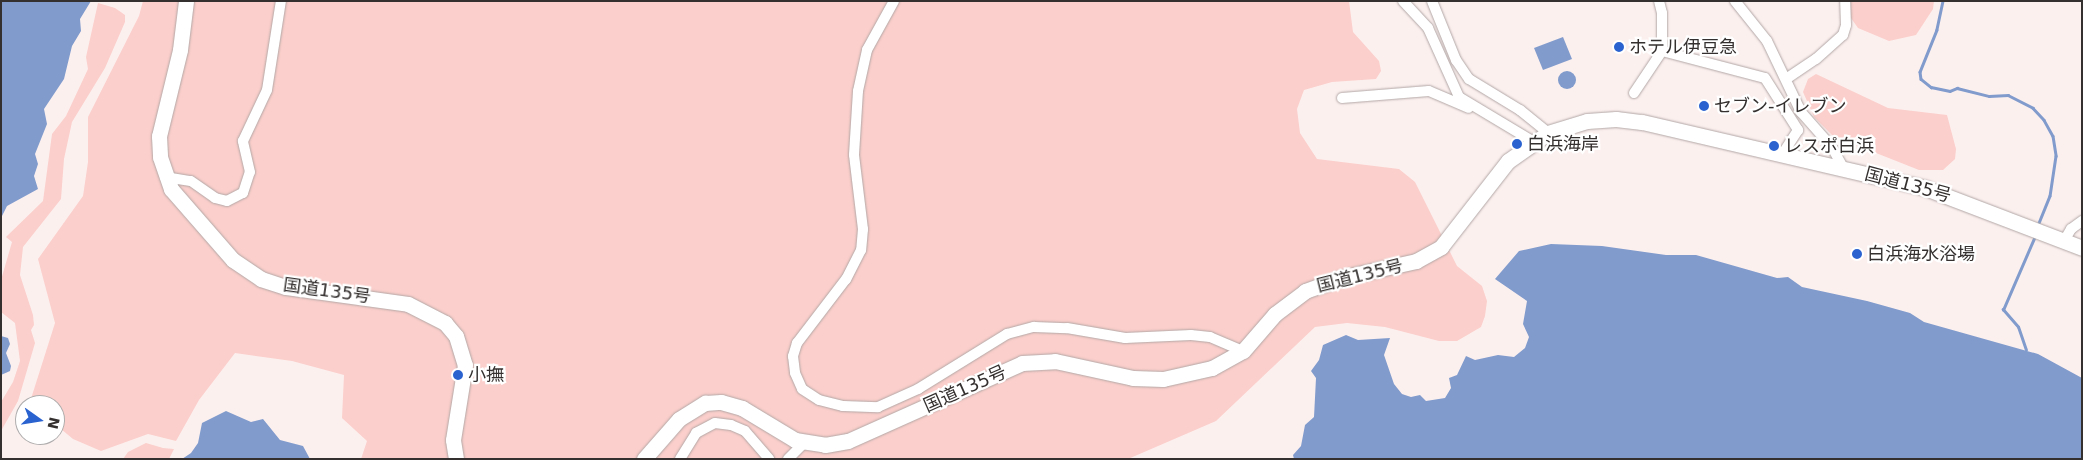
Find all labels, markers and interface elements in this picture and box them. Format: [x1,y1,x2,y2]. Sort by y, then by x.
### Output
place label: ホテル伊豆急 [1629,36,1737,58]
marker: ホテル伊豆急 [1613,41,1625,53]
place label: セブン-イレブン [1714,95,1846,117]
marker: セブン-イレブン [1698,100,1710,112]
place label: 白浜海岸 [1527,133,1599,155]
place label: レスポ白浜 [1784,135,1874,157]
marker: 白浜海岸 [1511,138,1523,150]
marker: レスポ白浜 [1768,140,1780,152]
street label: 国道135号 [1863,163,1953,207]
place label: 白浜海水浴場 [1867,243,1975,265]
marker: 白浜海水浴場 [1851,248,1863,260]
street label: 国道135号 [1315,255,1405,297]
street label: 国道135号 [282,274,372,308]
street label: 国道135号 [920,361,1010,417]
place label: 小撫 [468,364,504,386]
marker: 小撫 [452,369,464,381]
north arrow [15,395,65,445]
text: N [45,416,63,431]

